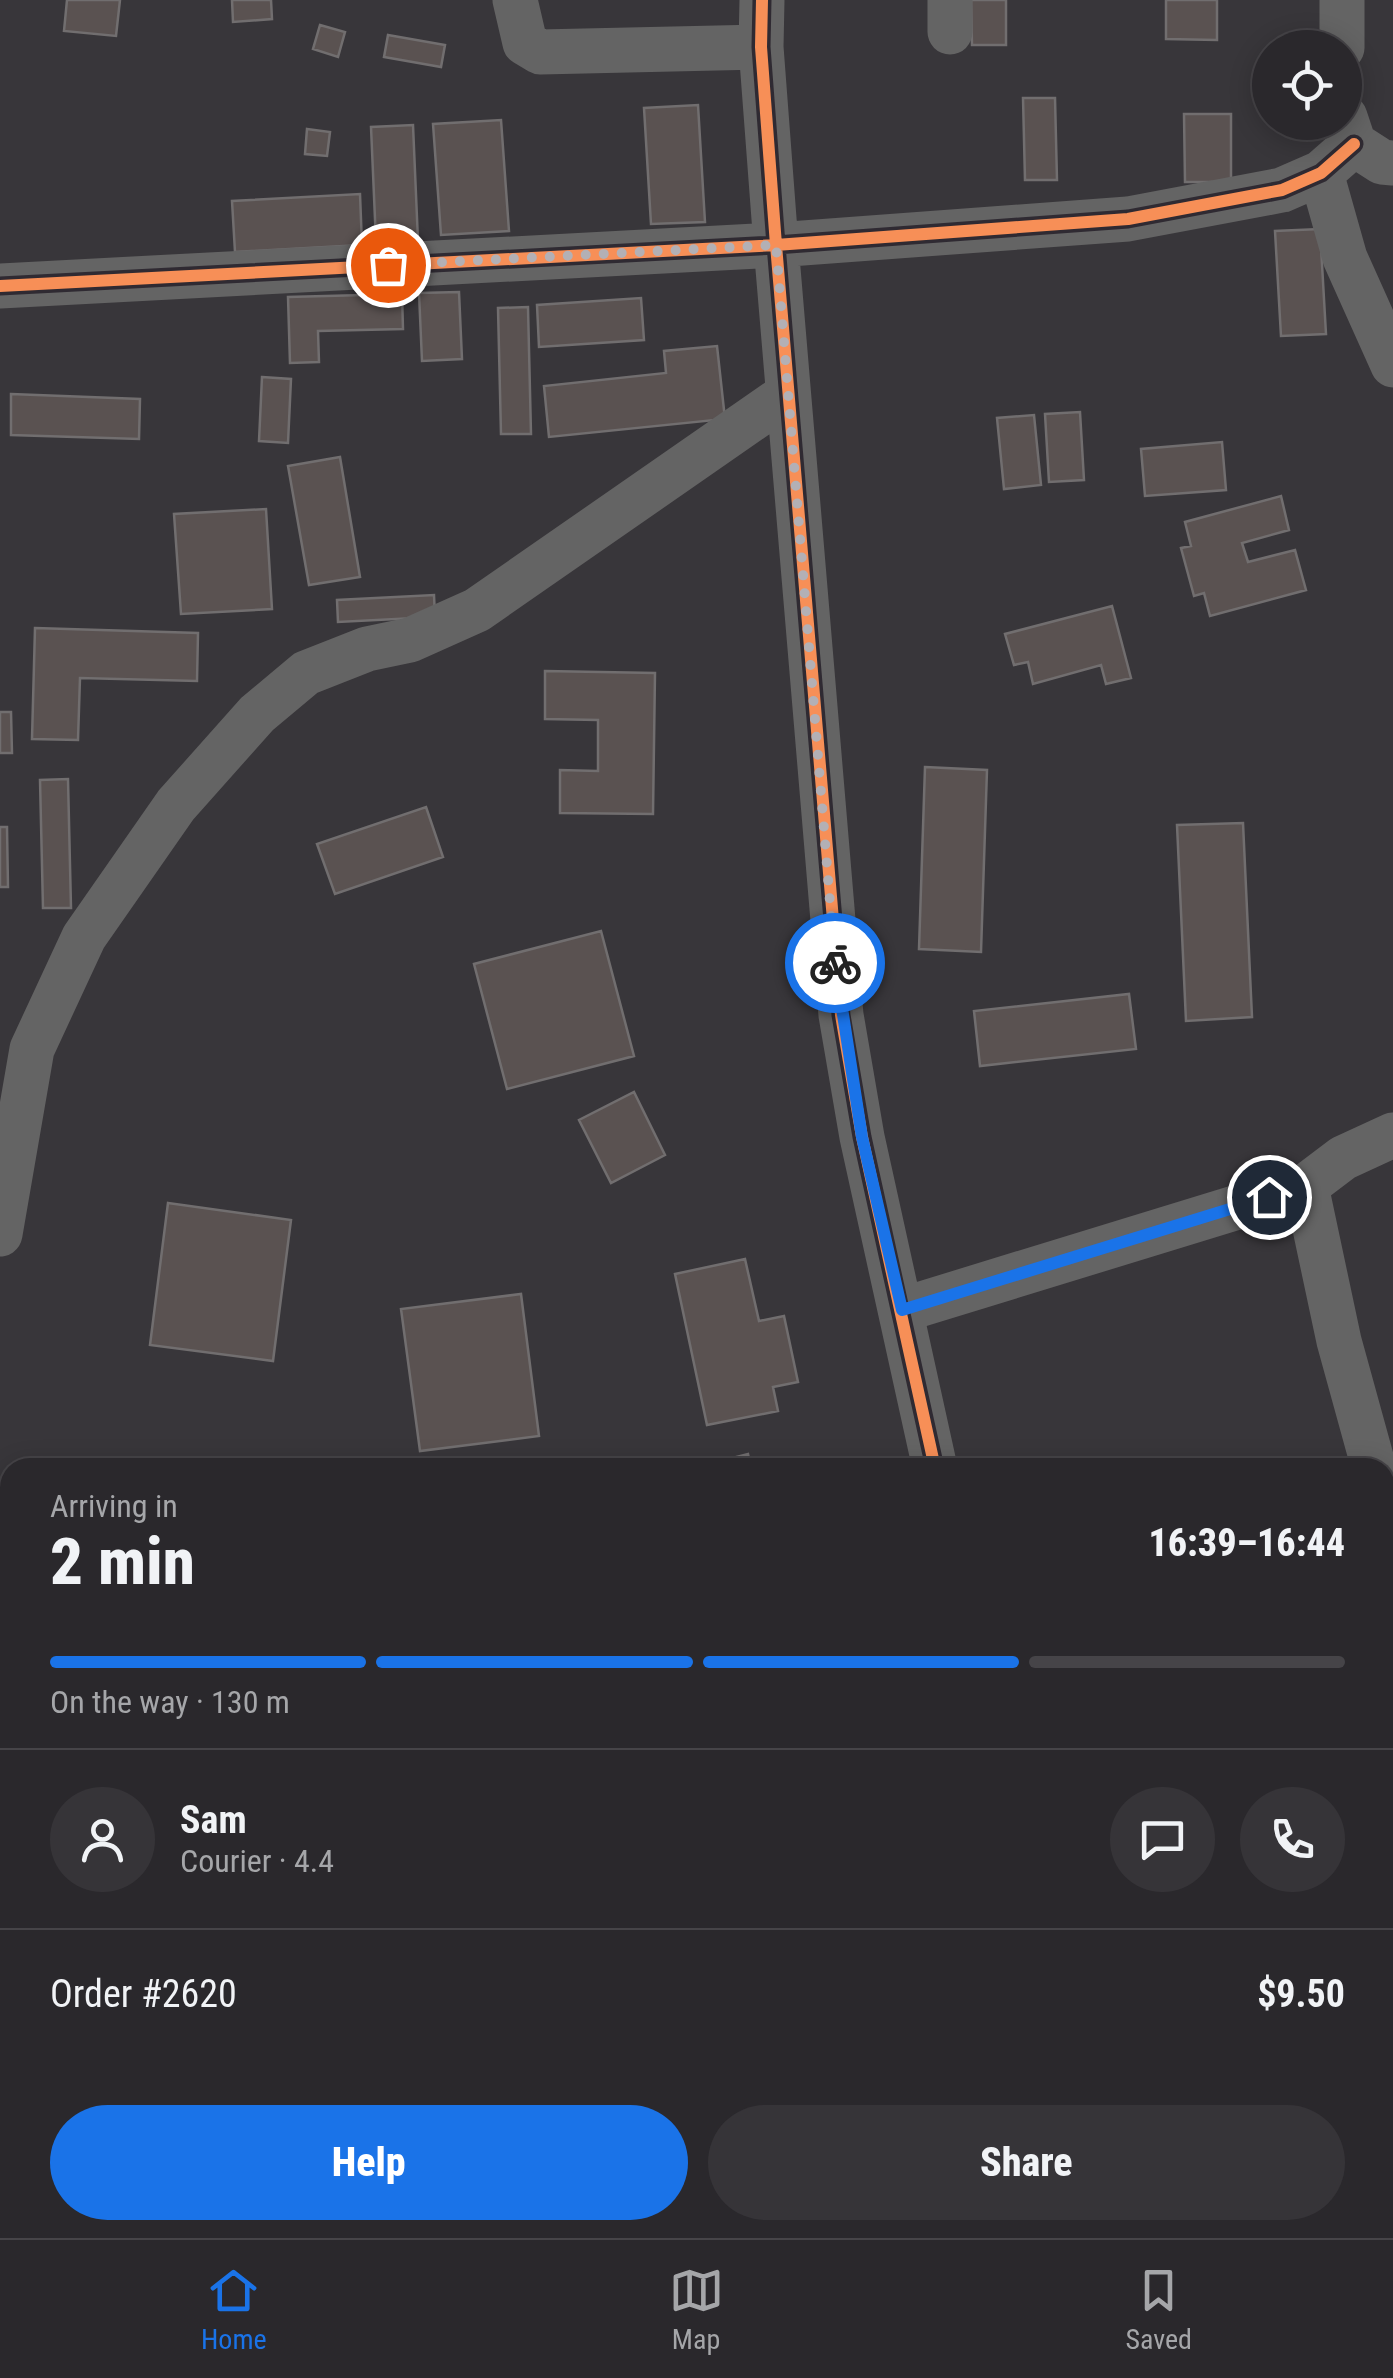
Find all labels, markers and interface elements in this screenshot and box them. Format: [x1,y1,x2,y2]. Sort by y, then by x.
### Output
map controls [1252,30,1362,140]
button: locate [1252,30,1362,140]
pin [346,223,431,308]
icon: bag [361,238,416,293]
courier [785,913,885,1013]
icon: bike [808,936,863,991]
pin [1227,1155,1312,1240]
icon: home [1242,1170,1297,1225]
text: Arriving in [50,1487,178,1525]
text: 16:39–16:44 [1148,1521,1345,1565]
text: 2 min [50,1524,195,1600]
text: On the way · 130 m [50,1683,290,1721]
button: person [50,1787,155,1892]
button: chat [1110,1787,1215,1892]
button: phone [1240,1787,1345,1892]
text: Sam [180,1798,247,1842]
text: Courier · 4.4 [180,1842,334,1880]
text: Order #2620 [50,1972,237,2016]
text: $9.50 [1257,1972,1345,2016]
button: Help [50,2105,688,2220]
button: Share [708,2105,1345,2220]
tab: Home [201,2263,267,2356]
tab: Map [669,2263,724,2356]
tab: Saved [1125,2263,1192,2356]

